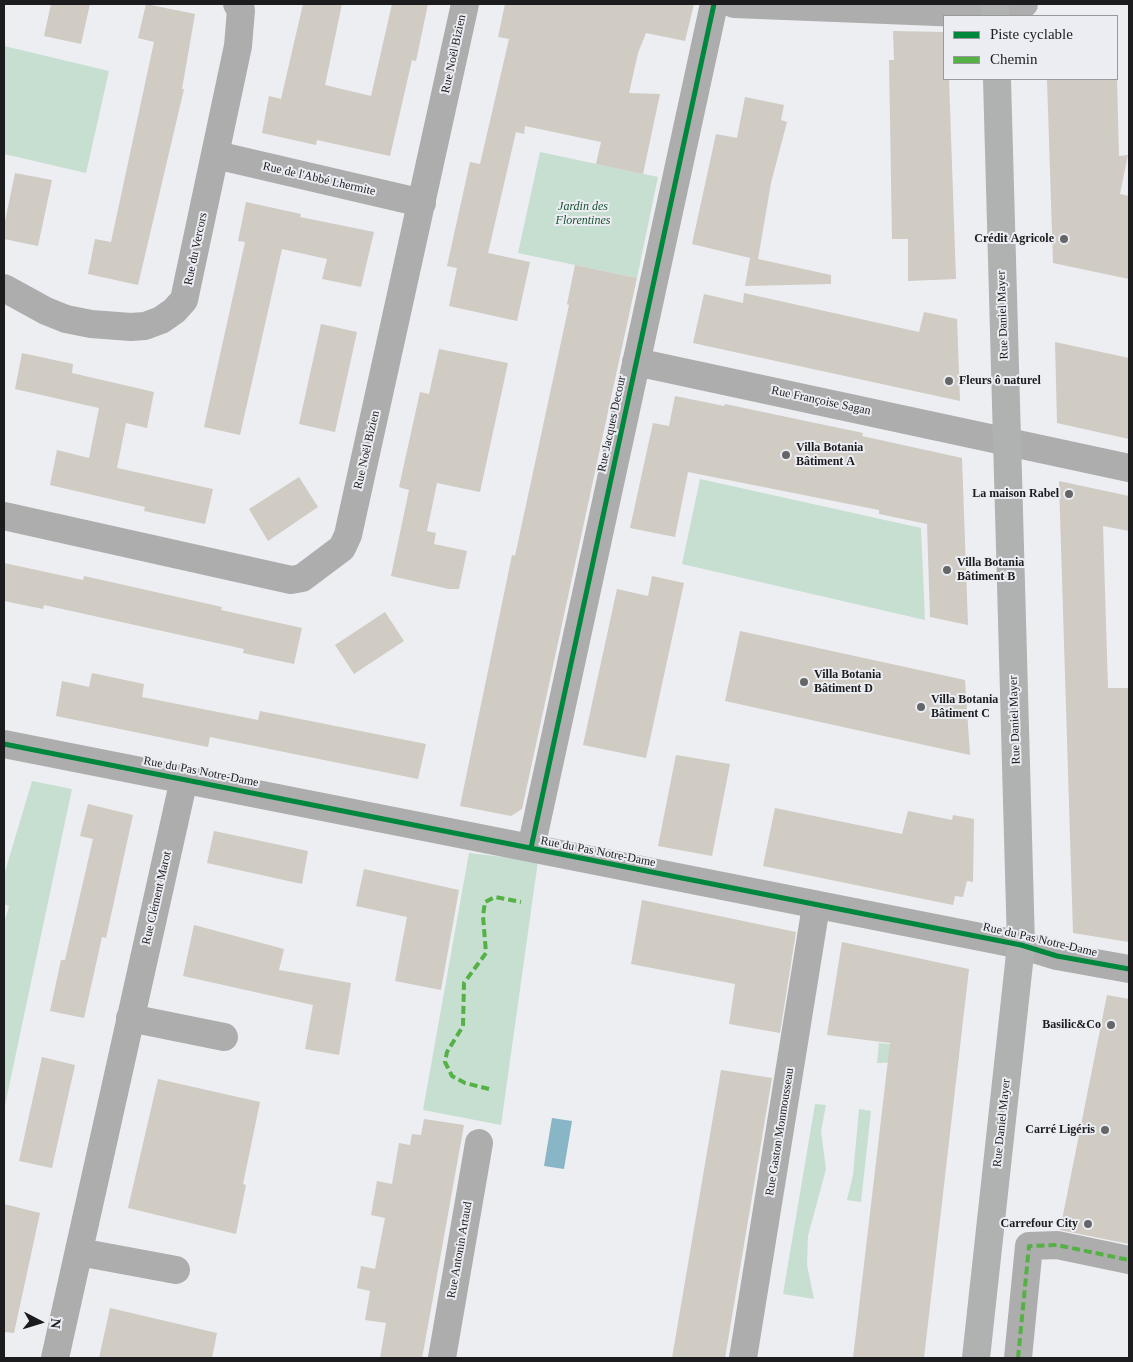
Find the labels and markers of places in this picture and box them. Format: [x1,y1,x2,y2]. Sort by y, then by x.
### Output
place label: Crédit Agricole [974,232,1054,246]
marker: Crédit Agricole [1058,233,1070,245]
place label: Fleurs ô naturel [959,374,1041,388]
marker: Fleurs ô naturel [943,375,955,387]
place label: Villa Botania Bâtiment A [796,441,863,469]
marker: Villa Botania Bâtiment A [780,449,792,461]
place label: La maison Rabel [972,487,1059,501]
marker: La maison Rabel [1063,488,1075,500]
place label: Villa Botania Bâtiment B [957,556,1024,584]
marker: Villa Botania Bâtiment B [941,564,953,576]
place label: Villa Botania Bâtiment D [814,668,881,696]
marker: Villa Botania Bâtiment D [798,676,810,688]
place label: Villa Botania Bâtiment C [931,693,998,721]
marker: Villa Botania Bâtiment C [915,701,927,713]
place label: Basilic&Co [1042,1018,1101,1032]
marker: Basilic&Co [1105,1019,1117,1031]
place label: Carré Ligéris [1025,1123,1095,1137]
marker: Carré Ligéris [1099,1124,1111,1136]
place label: Carrefour City [1001,1217,1078,1231]
marker: Carrefour City [1082,1218,1094,1230]

